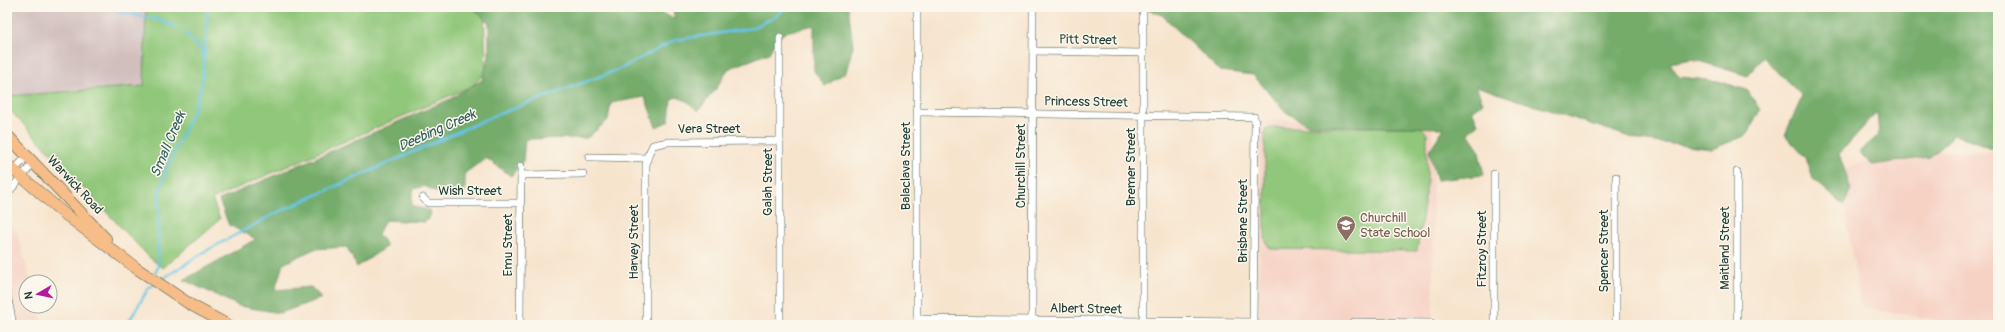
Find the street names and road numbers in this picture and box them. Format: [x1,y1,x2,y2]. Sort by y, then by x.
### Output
street label: Pitt Street [1059,31,1118,49]
street label: Princess Street [1044,93,1129,111]
street label: Vera Street [678,121,741,137]
street label: Balaclava Street [898,121,914,210]
street label: Churchill Street [1013,123,1029,208]
street label: Bremer Street [1123,127,1139,206]
street label: Galah Street [760,147,776,216]
street label: Warwick Road [44,152,106,218]
street label: Brisbane Street [1235,178,1251,263]
street label: Wish Street [438,183,502,199]
street label: Harvey Street [626,204,642,279]
street label: Maitland Street [1717,205,1733,290]
street label: Spencer Street [1596,209,1612,292]
street label: Fitzroy Street [1474,210,1490,288]
street label: Emu Street [500,213,516,276]
street label: Albert Street [1050,300,1123,318]

